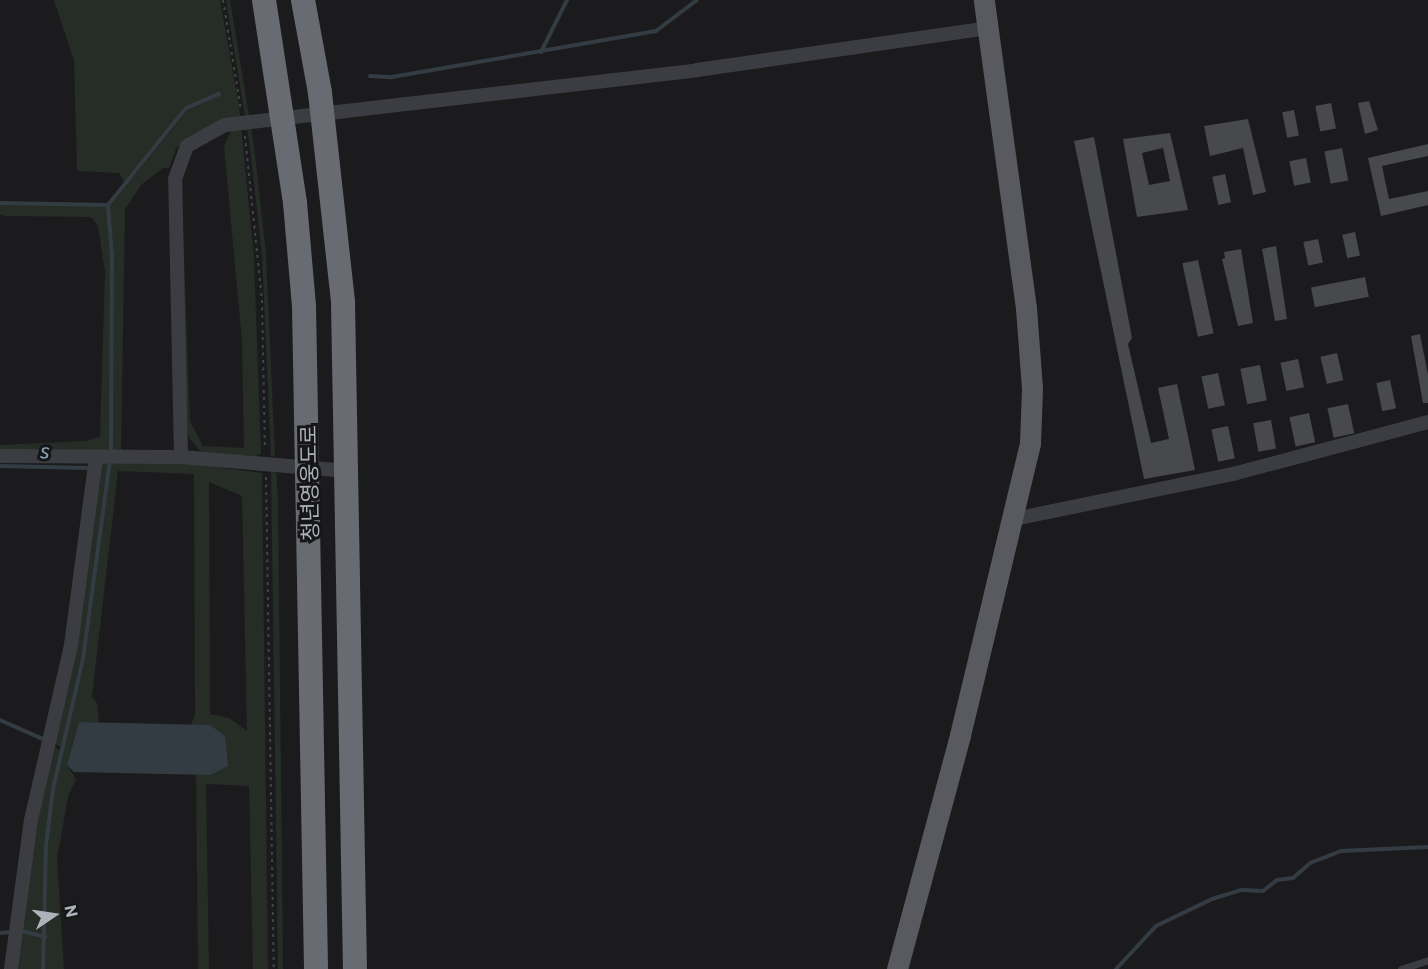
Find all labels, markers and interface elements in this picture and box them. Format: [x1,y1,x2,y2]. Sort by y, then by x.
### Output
street label: 청년영웅도로 [295,425,323,541]
water label: s [40,437,50,463]
north arrow [24,885,84,945]
text: N [61,903,83,919]

